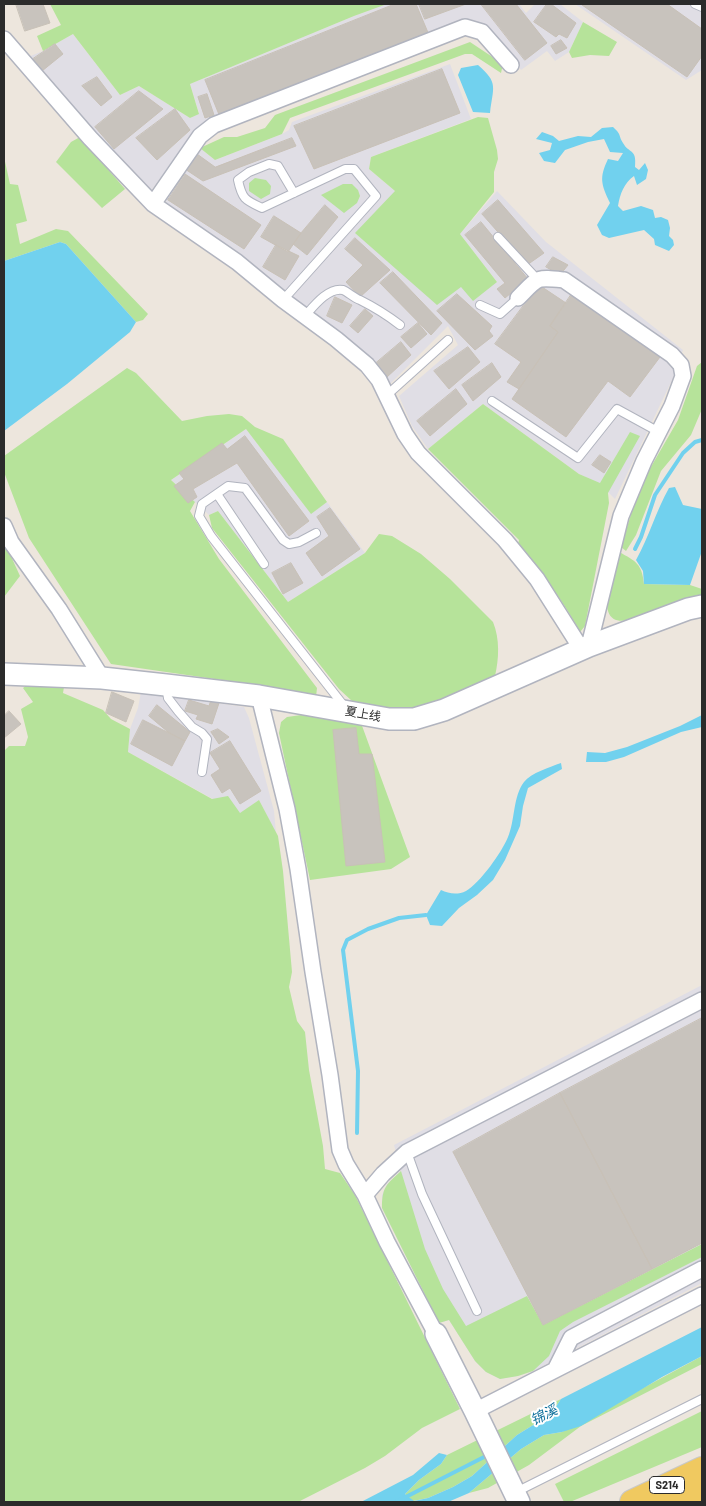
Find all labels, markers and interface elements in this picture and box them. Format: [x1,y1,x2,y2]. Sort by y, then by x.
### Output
street label: 夏上线 [344,704,382,724]
water label: 锦溪 [528,1401,560,1429]
road number: S214 [650,1476,684,1494]

